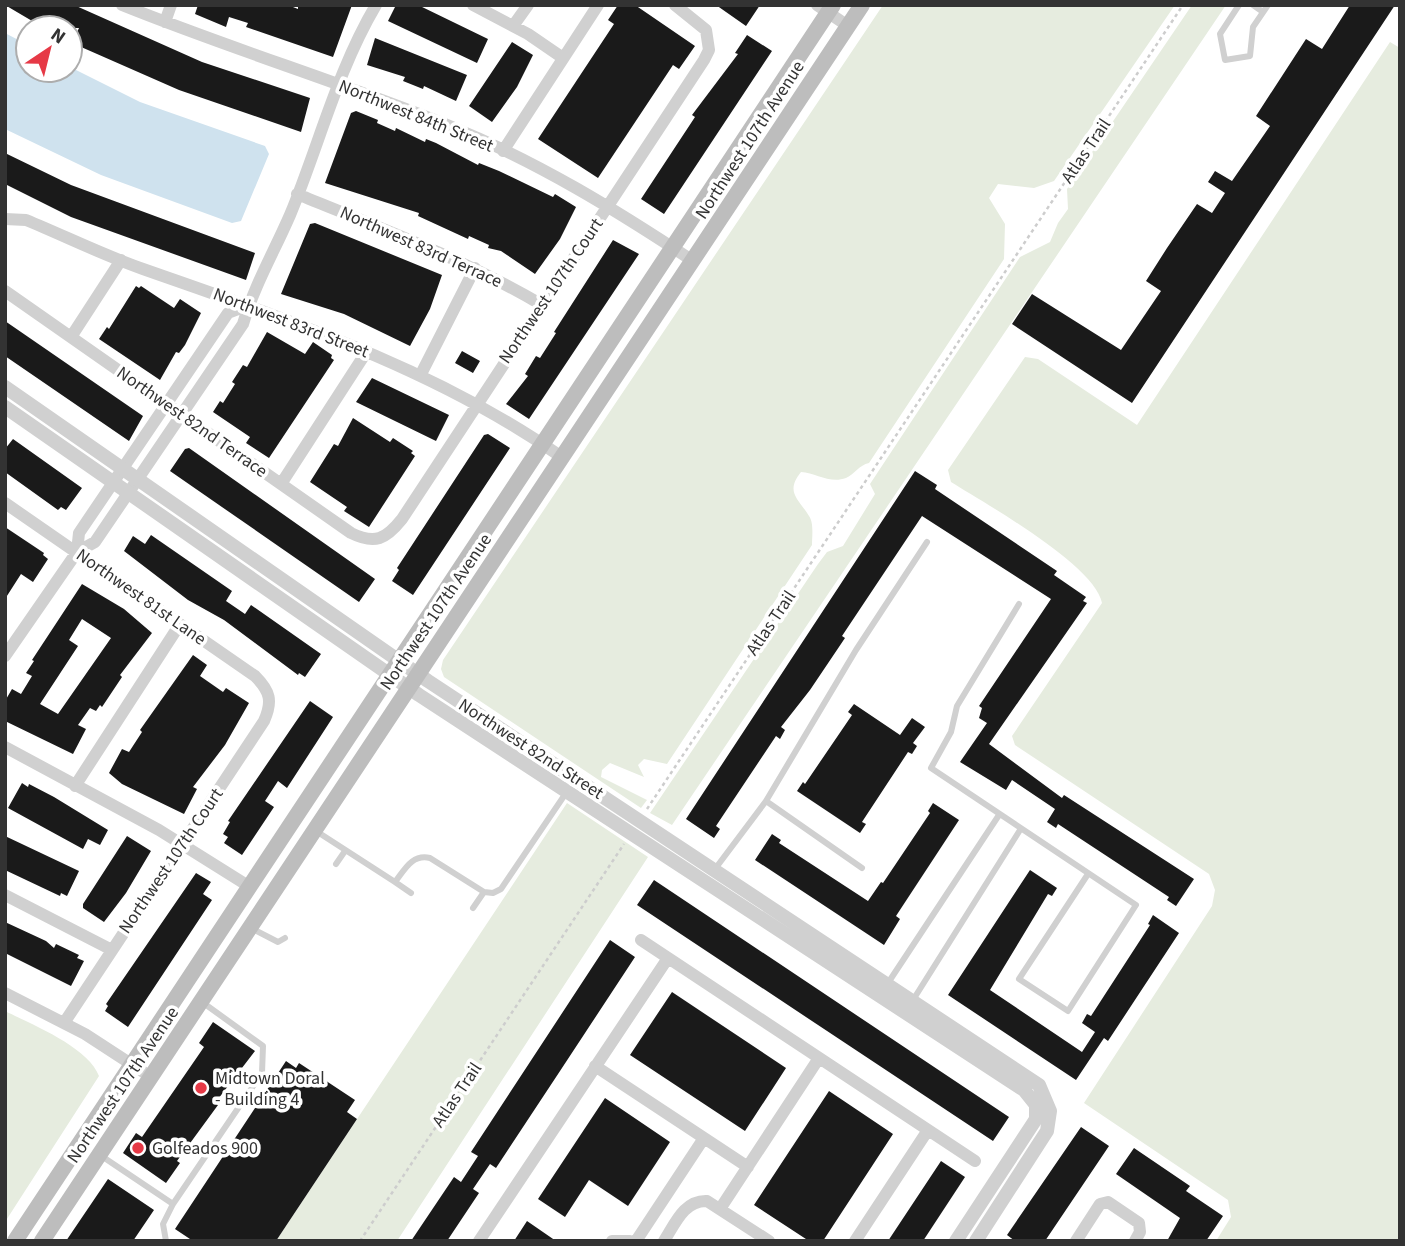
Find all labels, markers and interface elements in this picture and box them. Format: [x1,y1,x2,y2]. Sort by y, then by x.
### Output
north arrow [14,14,84,84]
text: N [45,22,71,51]
street label: Northwest 107th Avenue [689,56,811,224]
street label: Northwest 84th Street [335,74,497,158]
street label: Atlas Trail [1055,114,1117,188]
street label: Northwest 83rd Terrace [336,200,506,294]
street label: Northwest 107th Court [493,213,609,369]
street label: Northwest 83rd Street [210,282,372,364]
street label: Northwest 82nd Terrace [112,360,272,484]
street label: Northwest 107th Avenue [374,529,498,695]
street label: Northwest 81st Lane [71,543,211,651]
street label: Atlas Trail [740,586,802,660]
street label: Northwest 82nd Street [453,693,609,805]
street label: Northwest 107th Court [113,783,229,939]
street label: Northwest 107th Avenue [61,1002,185,1168]
street label: Atlas Trail [426,1058,488,1132]
place label: Midtown Doral - Building 4 [215,1066,325,1112]
marker: Midtown Doral - Building 4 [193,1080,209,1096]
place label: Golfeados 900 [152,1136,258,1161]
marker: Golfeados 900 [130,1140,146,1156]

